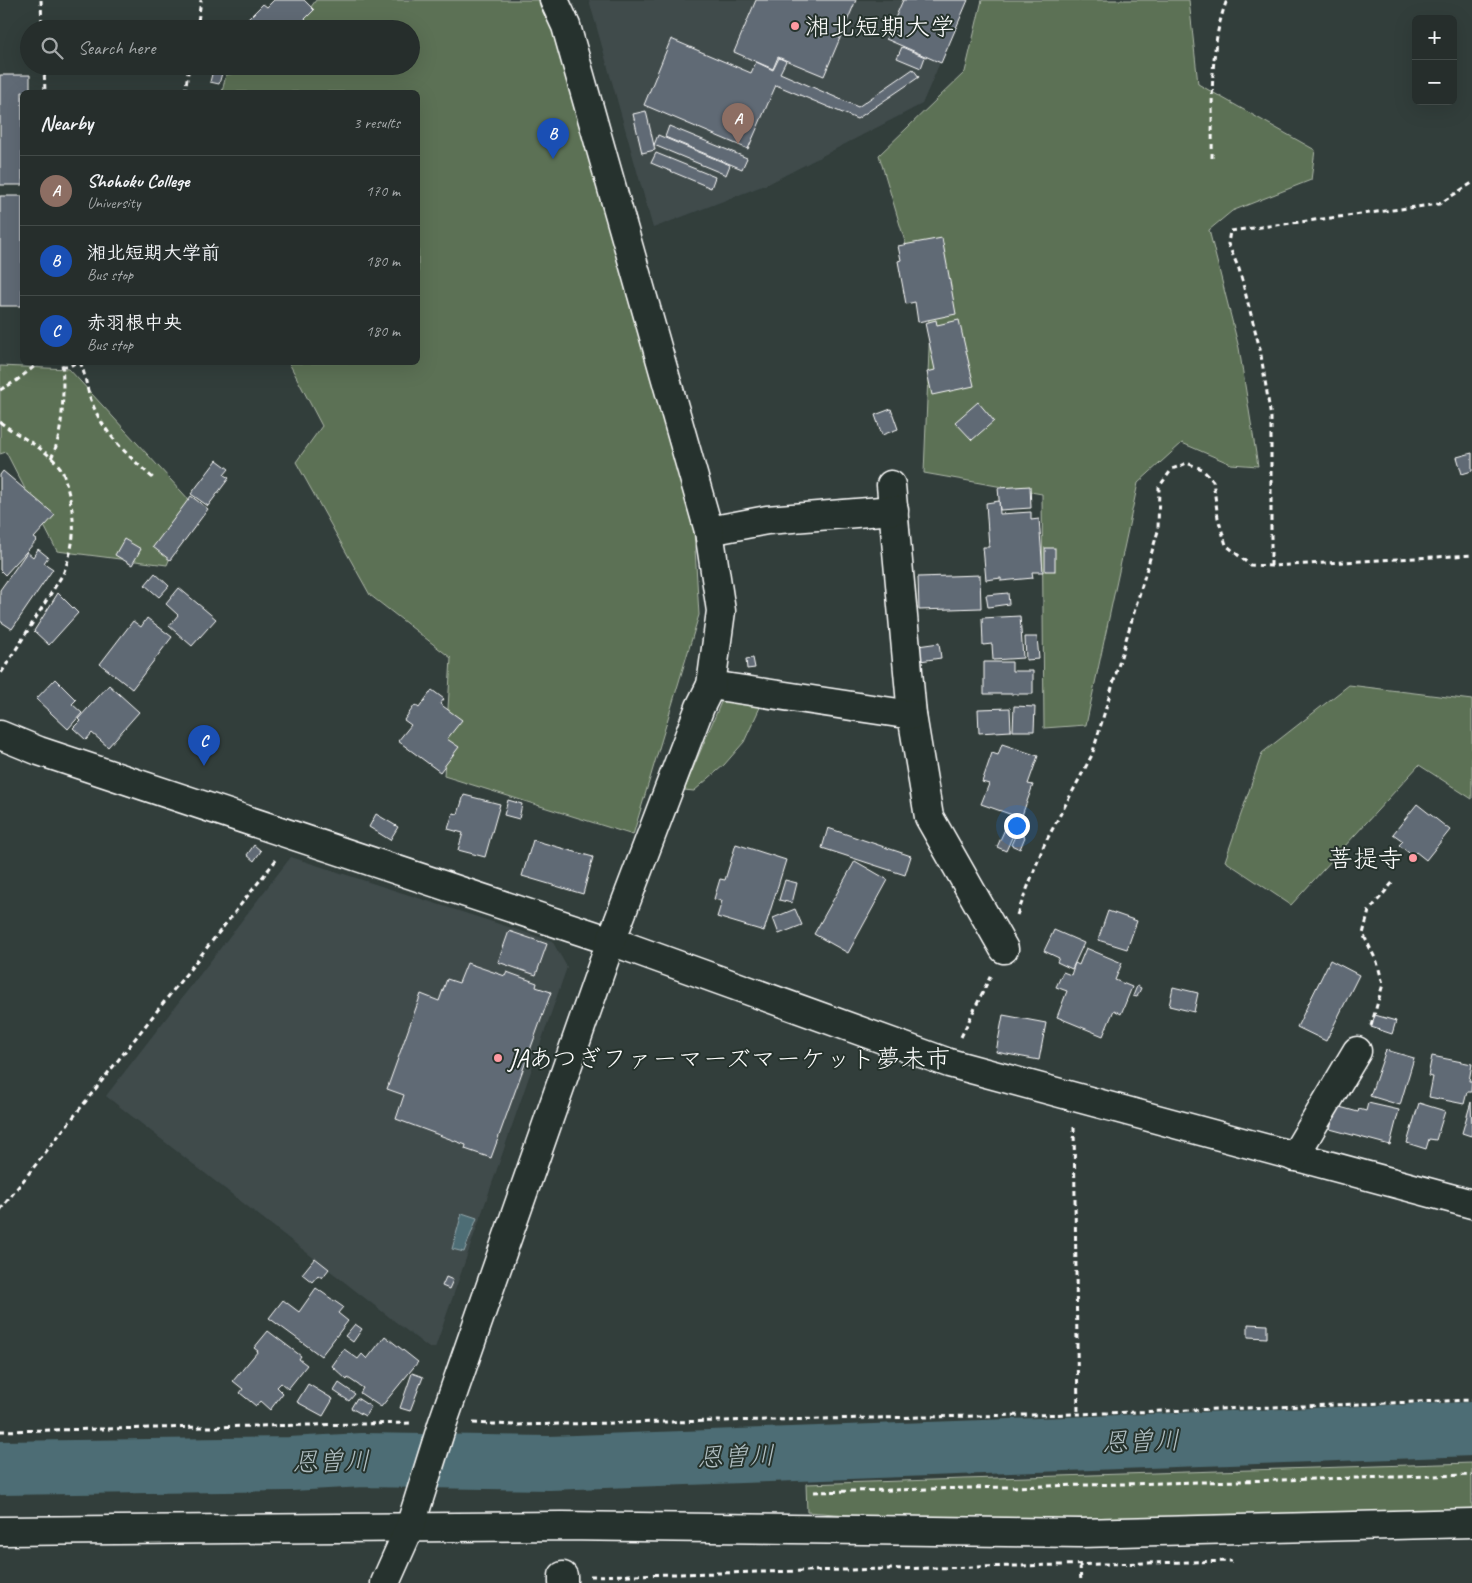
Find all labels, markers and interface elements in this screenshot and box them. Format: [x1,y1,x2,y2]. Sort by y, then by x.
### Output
place label: 湘北短期大学 [805,11,955,43]
map controls [1412,15,1457,105]
button: + [1412,15,1457,60]
search box [20,20,420,75]
marker: 湘北短期大学 [789,20,801,32]
icon: search [38,34,66,62]
text: Search here [78,36,155,60]
button: − [1412,60,1457,105]
pin: A [722,103,754,144]
text: Nearby [40,110,93,136]
text: 3 results [353,113,400,133]
pin: B [537,118,569,159]
text: Shohoku College [87,169,189,193]
text: A [52,181,60,201]
text: 170 m [366,181,400,201]
text: University [87,193,140,213]
text: 湘北短期大学前 [87,241,220,265]
text: B [52,251,60,271]
text: 180 m [366,251,400,271]
text: Bus stop [87,265,133,285]
text: 赤羽根中央 [87,311,182,335]
text: C [52,321,60,341]
text: 180 m [366,321,400,341]
text: Bus stop [87,335,133,355]
pin: C [188,725,220,766]
your location [1004,813,1030,839]
place label: 菩提寺 [1328,843,1403,875]
marker: 菩提寺 [1407,852,1419,864]
place label: JAあつぎファーマーズマーケット夢未市 [507,1043,951,1075]
marker: JAあつぎファーマーズマーケット夢未市 [492,1052,504,1064]
water label: 恩曽川 [1101,1424,1181,1459]
water label: 恩曽川 [696,1439,776,1474]
water label: 恩曽川 [292,1444,370,1479]

